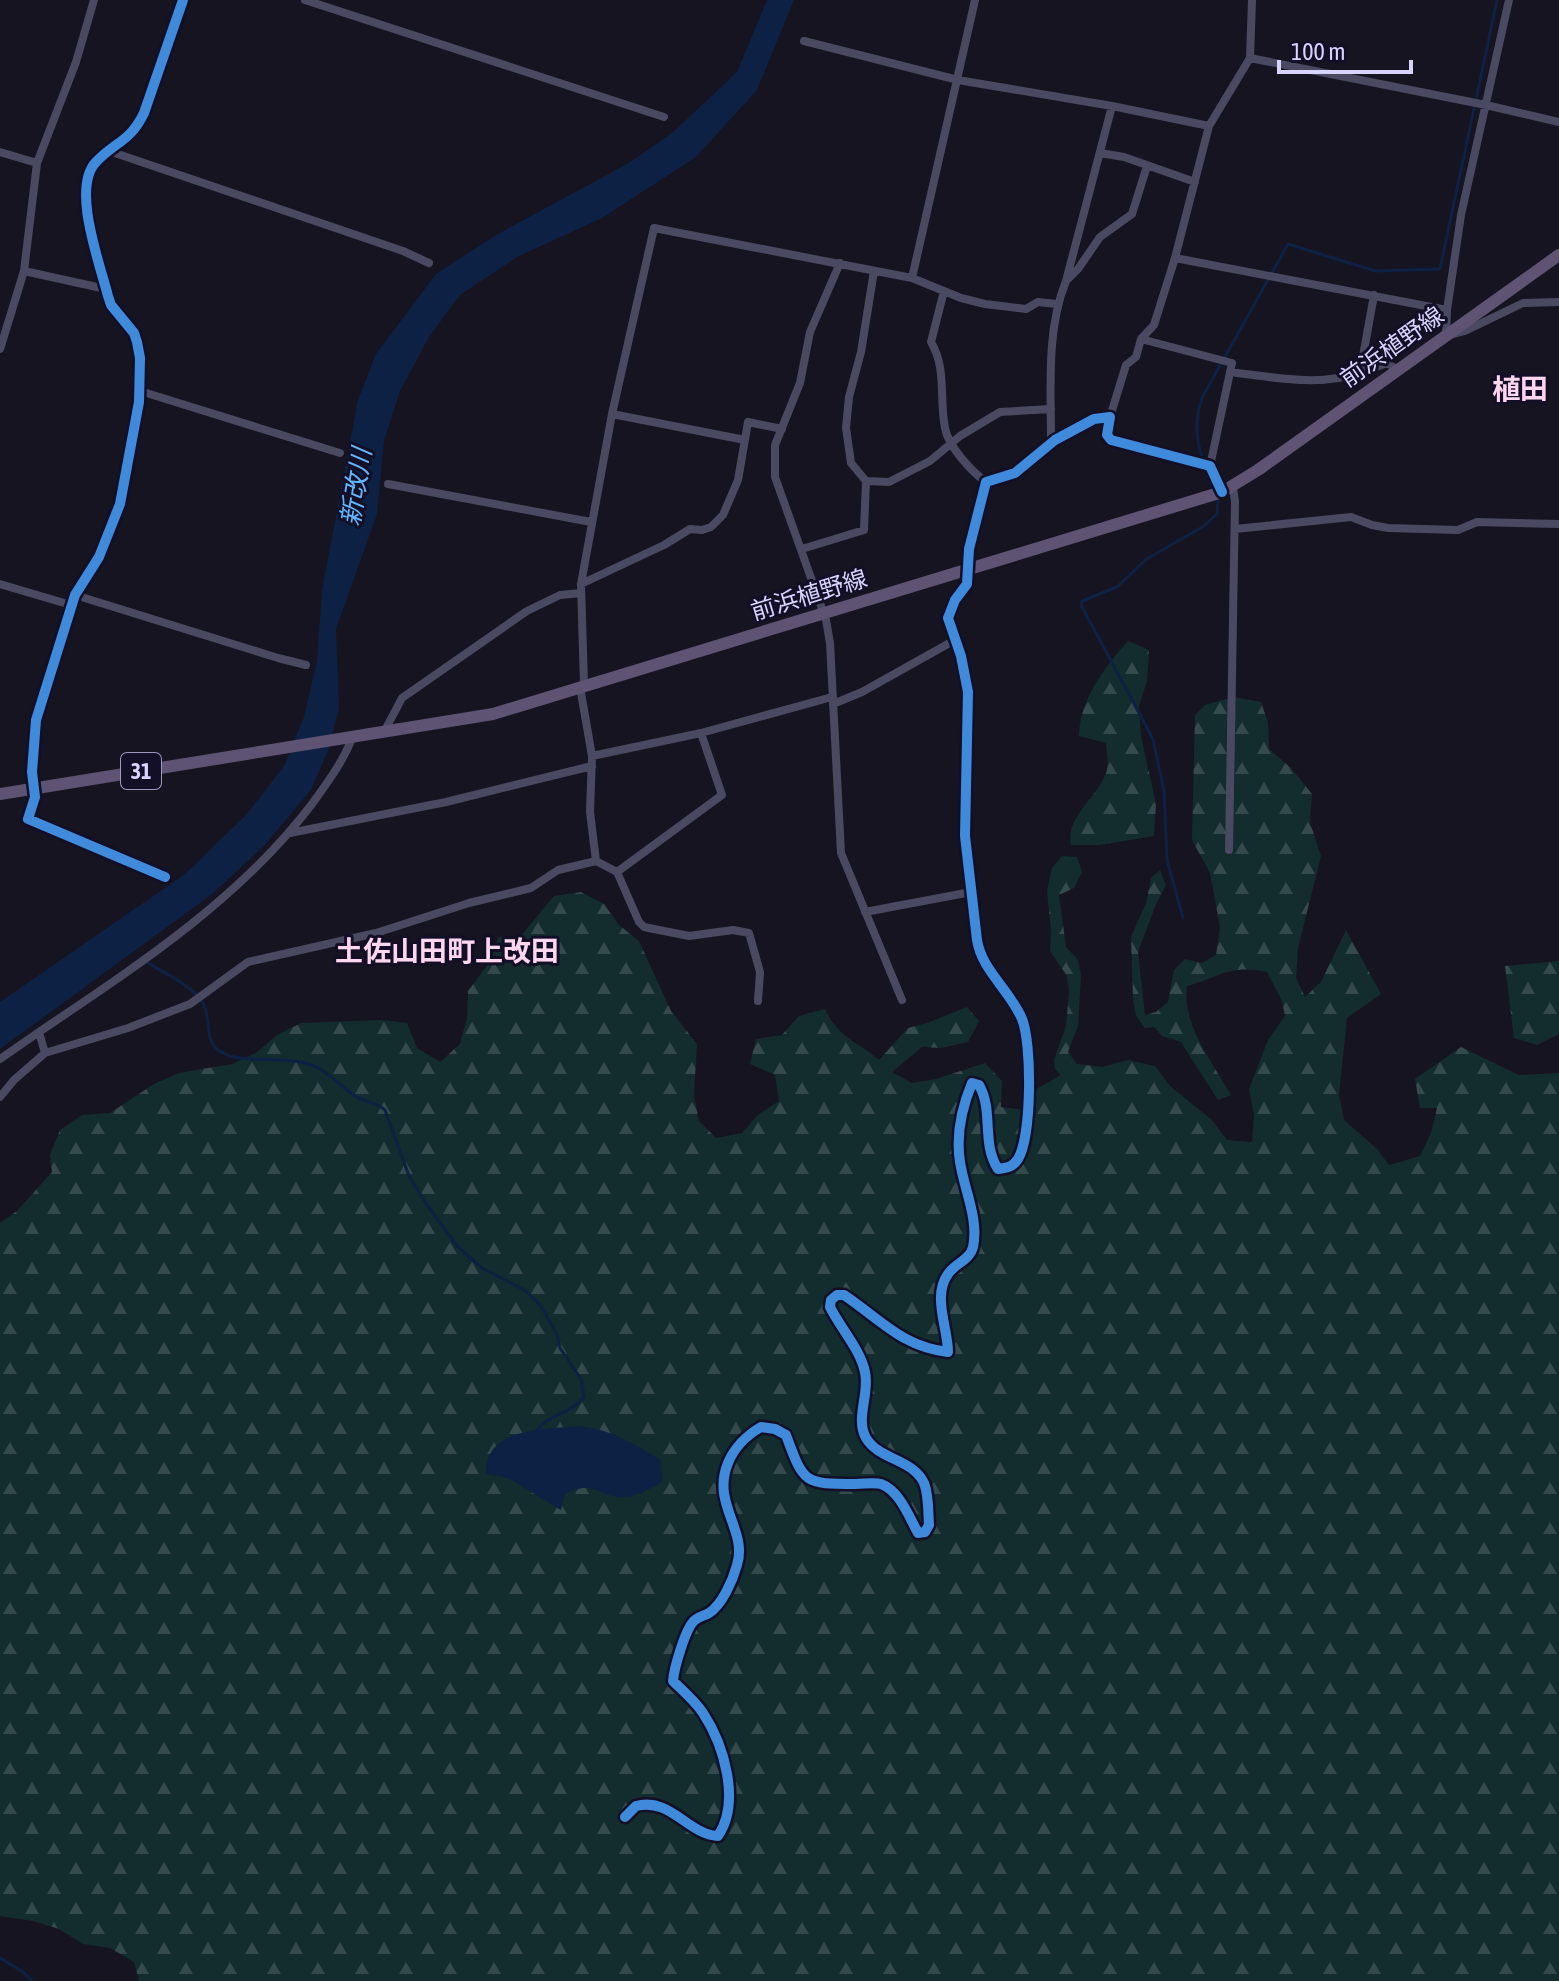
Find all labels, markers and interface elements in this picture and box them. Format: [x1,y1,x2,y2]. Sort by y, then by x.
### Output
scale bar [1279,24,1411,74]
text: 100 m [1291,38,1345,65]
street label: 前浜植野線 [1335,301,1449,392]
district label: 植田 [1492,373,1548,405]
water label: 新改川 [335,443,377,528]
street label: 前浜植野線 [748,564,870,625]
road number: 31 [121,753,161,789]
district label: 土佐山田町上改田 [335,935,559,967]

